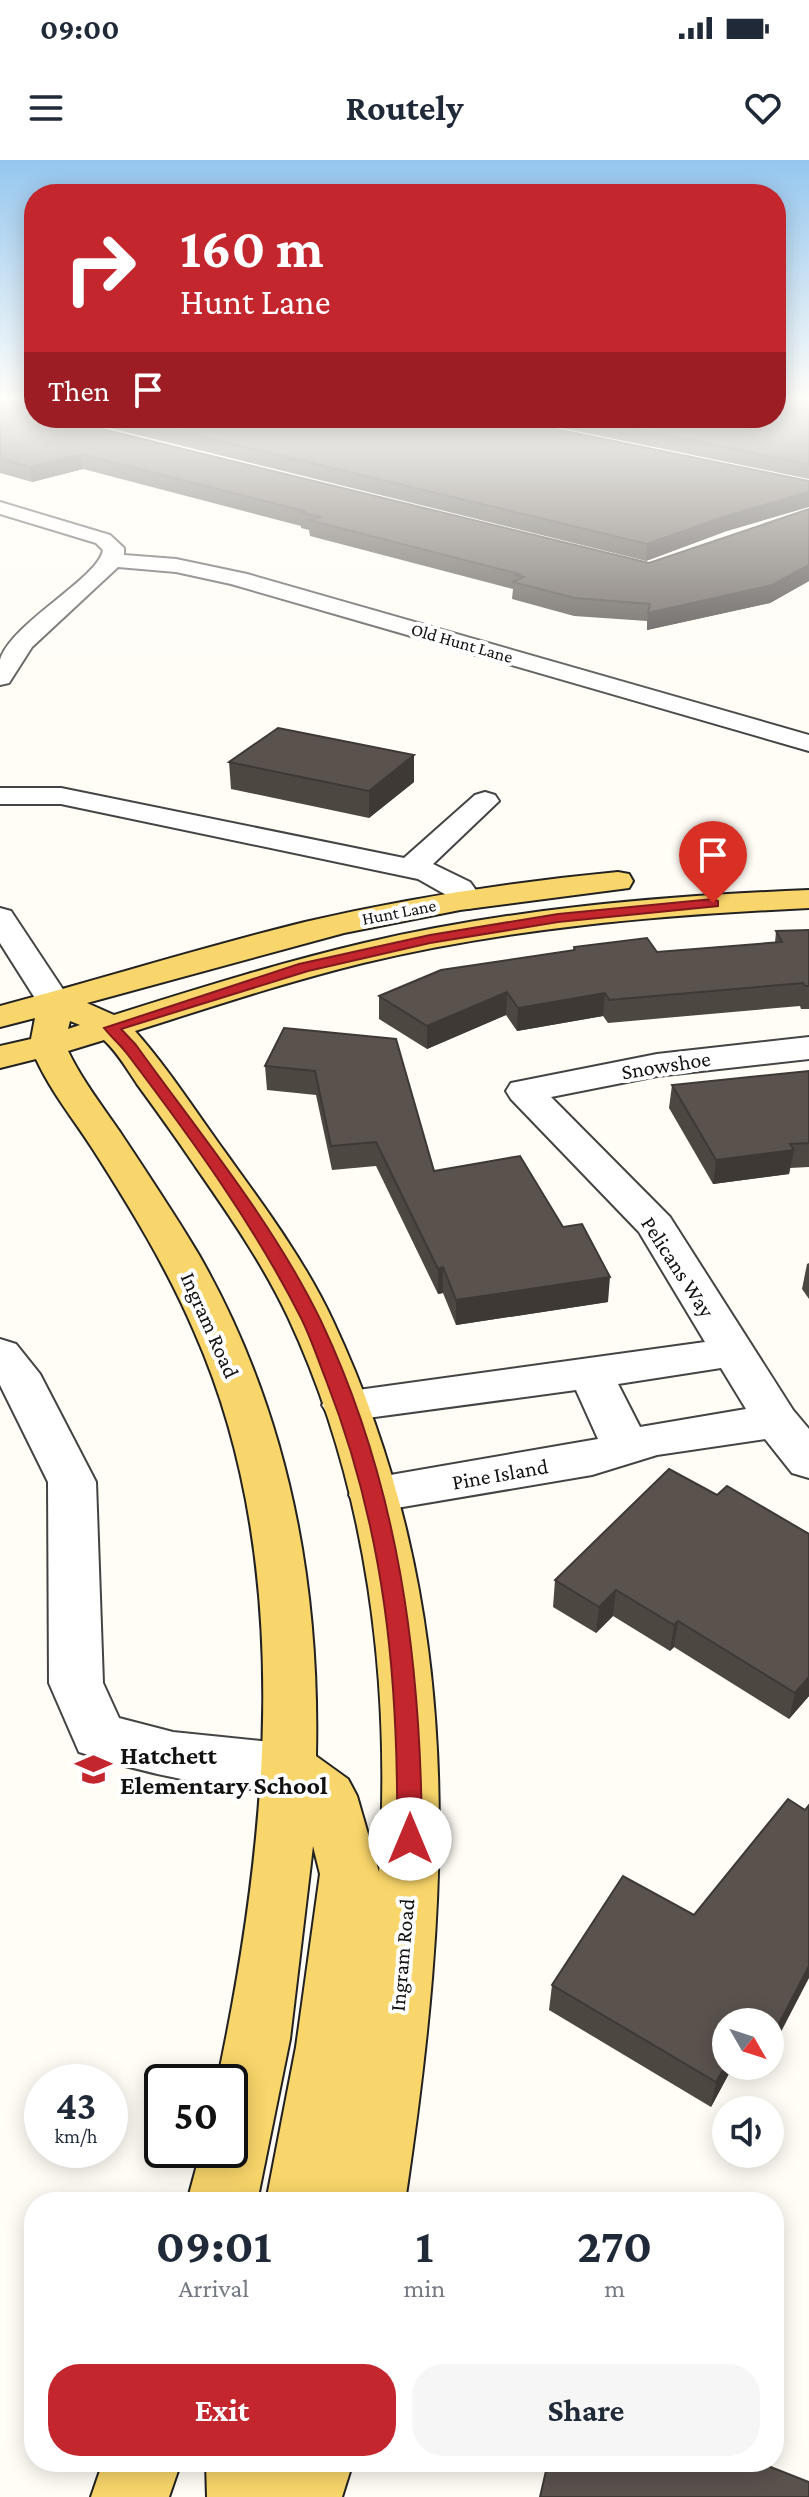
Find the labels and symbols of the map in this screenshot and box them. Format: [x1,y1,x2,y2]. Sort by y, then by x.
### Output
street label: Old Hunt Lane [409,619,515,667]
pin [679,821,747,903]
street label: Hunt Lane [360,895,438,929]
street label: Snowshoe [620,1046,712,1084]
street label: Pelicans Way [636,1212,720,1323]
street label: Ingram Road [176,1268,245,1382]
street label: Pine Island [450,1453,550,1495]
place label: Hatchett Elementary School [120,1741,328,1800]
school or university icon: Hatchett Elementary School [75,1751,113,1789]
position arrow [368,1797,452,1881]
street label: Ingram Road [385,1897,419,2012]
north arrow [712,2008,784,2080]
speed limit sign: 50 [144,2064,248,2168]

